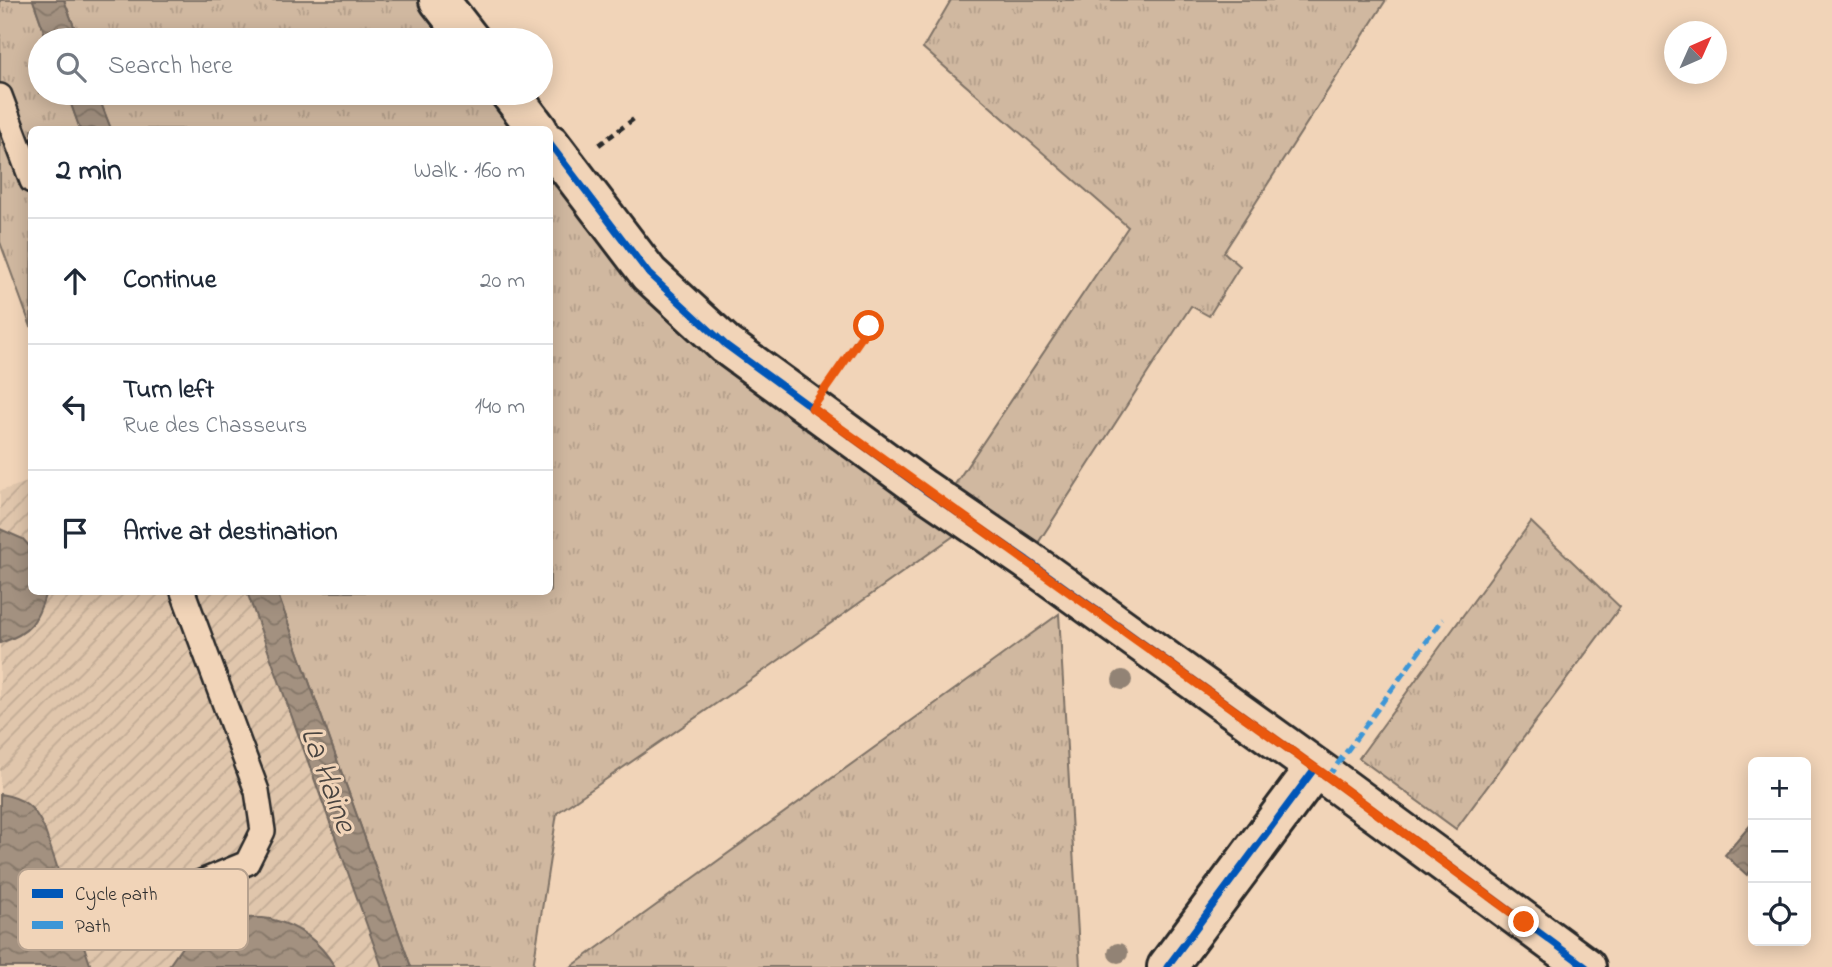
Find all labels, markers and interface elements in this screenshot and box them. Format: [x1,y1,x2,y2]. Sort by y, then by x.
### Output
north arrow [1664,21,1727,84]
search box [28,28,553,105]
icon: search [52,48,90,86]
text: Search here [108,48,233,86]
text: 2 min [56,150,122,194]
text: Walk · 160 m [413,155,525,188]
icon: ahead [56,262,94,300]
text: Continue [123,262,216,300]
text: 20 m [480,265,525,298]
route start [853,310,884,341]
text: Turn left [123,372,214,410]
icon: left [56,388,94,426]
text: 140 m [475,391,525,424]
text: Rue des Chasseurs [123,410,307,443]
icon: arrive [56,514,94,552]
text: Arrive at destination [123,514,338,552]
water label: La Haine [286,721,368,841]
map controls [1748,757,1811,946]
button: + [1748,757,1811,820]
button: − [1748,820,1811,883]
legend [18,869,248,950]
text: Cycle path [75,882,157,910]
button: locate [1748,883,1811,946]
route end [1508,906,1539,937]
text: Path [75,914,111,941]

